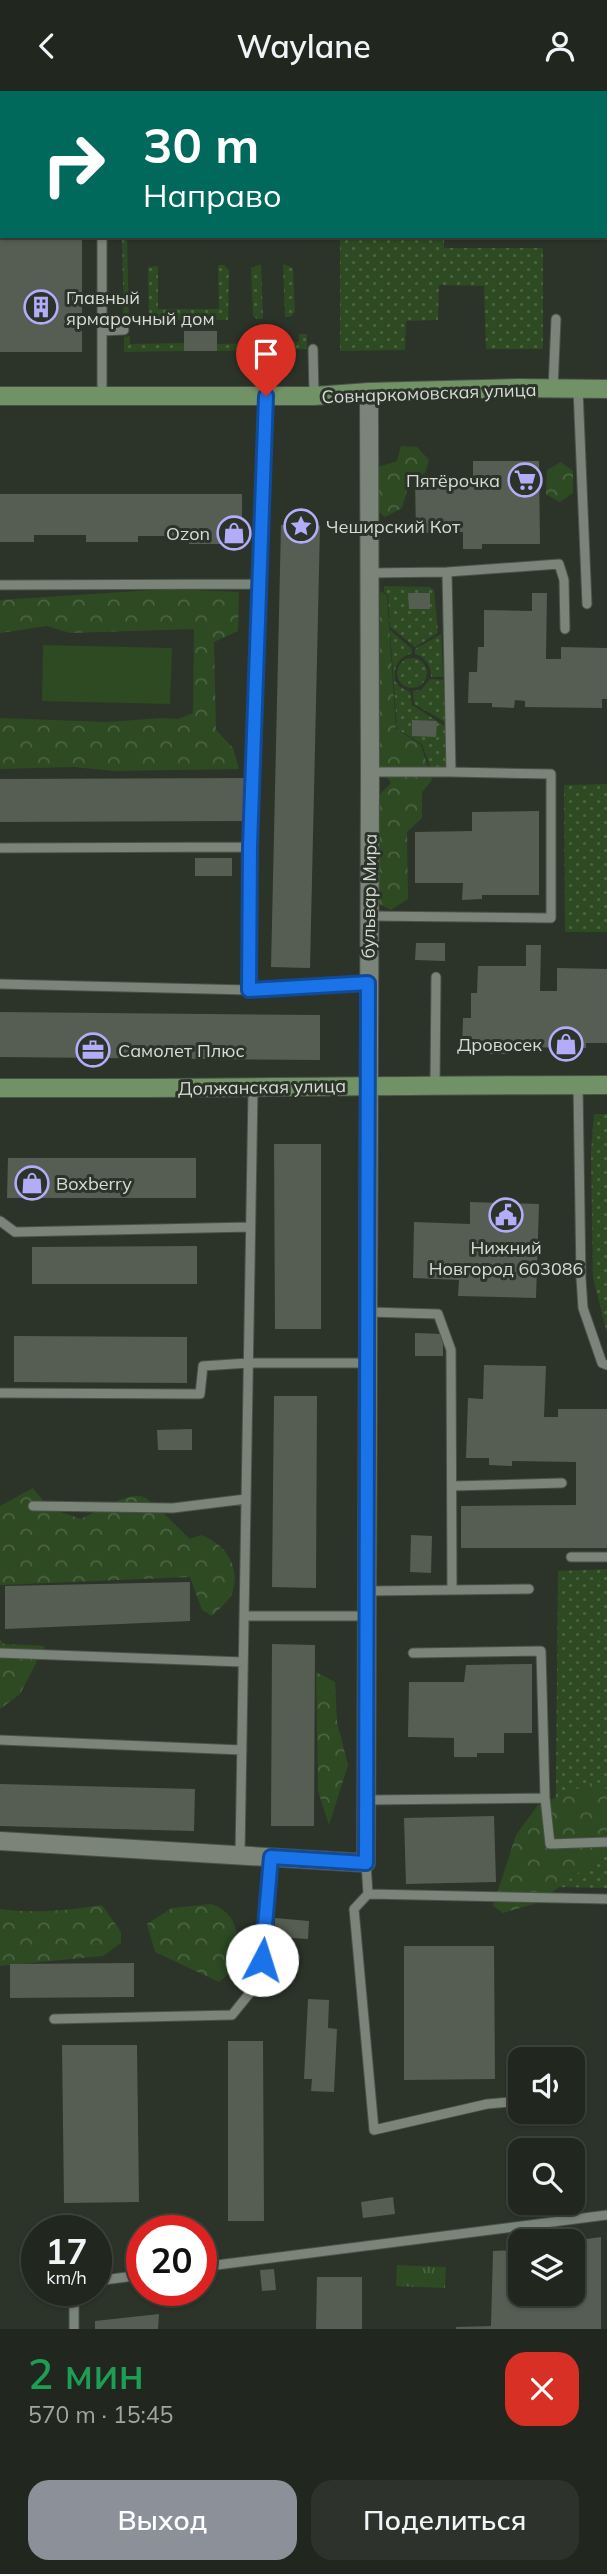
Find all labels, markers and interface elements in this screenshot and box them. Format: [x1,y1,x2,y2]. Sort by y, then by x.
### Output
text: Waylane [236,26,371,66]
icon: back [28,27,66,65]
icon: person [541,27,579,65]
text: 30 m [143,114,259,175]
icon: right [28,119,119,210]
text: Направо [143,175,282,215]
place label: Главный ярмарочный дом [66,286,215,330]
building icon: Главный ярмарочный дом [22,288,60,326]
pin [236,324,296,396]
icon: arrive [247,335,285,373]
street label: Совнаркомовская улица [321,378,537,408]
supermarket icon: Пятёрочка [506,461,544,499]
place label: Пятёрочка [406,469,500,492]
place icon: Чеширский Кот [282,507,320,545]
shop icon: Ozon [215,514,253,552]
place label: Чеширский Кот [326,515,461,538]
place label: Ozon [166,522,210,545]
street label: бульвар Мира [356,833,382,959]
shop icon: Дровосек [547,1025,585,1063]
office icon: Самолет Плюс [74,1031,112,1069]
place label: Дровосек [457,1033,542,1056]
place label: Самолет Плюс [118,1039,245,1062]
street label: Должанская улица [178,1074,346,1100]
shop icon: Boxberry [13,1164,51,1202]
place label: Boxberry [56,1172,132,1195]
public building icon: Нижний Новгород 603086 [487,1196,525,1234]
place label: Нижний Новгород 603086 [429,1236,583,1280]
position arrow [225,1923,299,1997]
map controls [508,2047,585,2306]
button: sound [508,2047,585,2124]
button: search [508,2138,585,2215]
speed limit sign: 20 [126,2215,217,2306]
text: 17 [45,2229,88,2273]
button: layers [508,2229,585,2306]
text: km/h [46,2266,87,2289]
text: 2 мин [28,2347,144,2400]
button: close [505,2352,579,2426]
text: 570 m · 15:45 [28,2400,173,2429]
button: Выход [28,2480,297,2560]
button: Поделиться [311,2480,579,2560]

